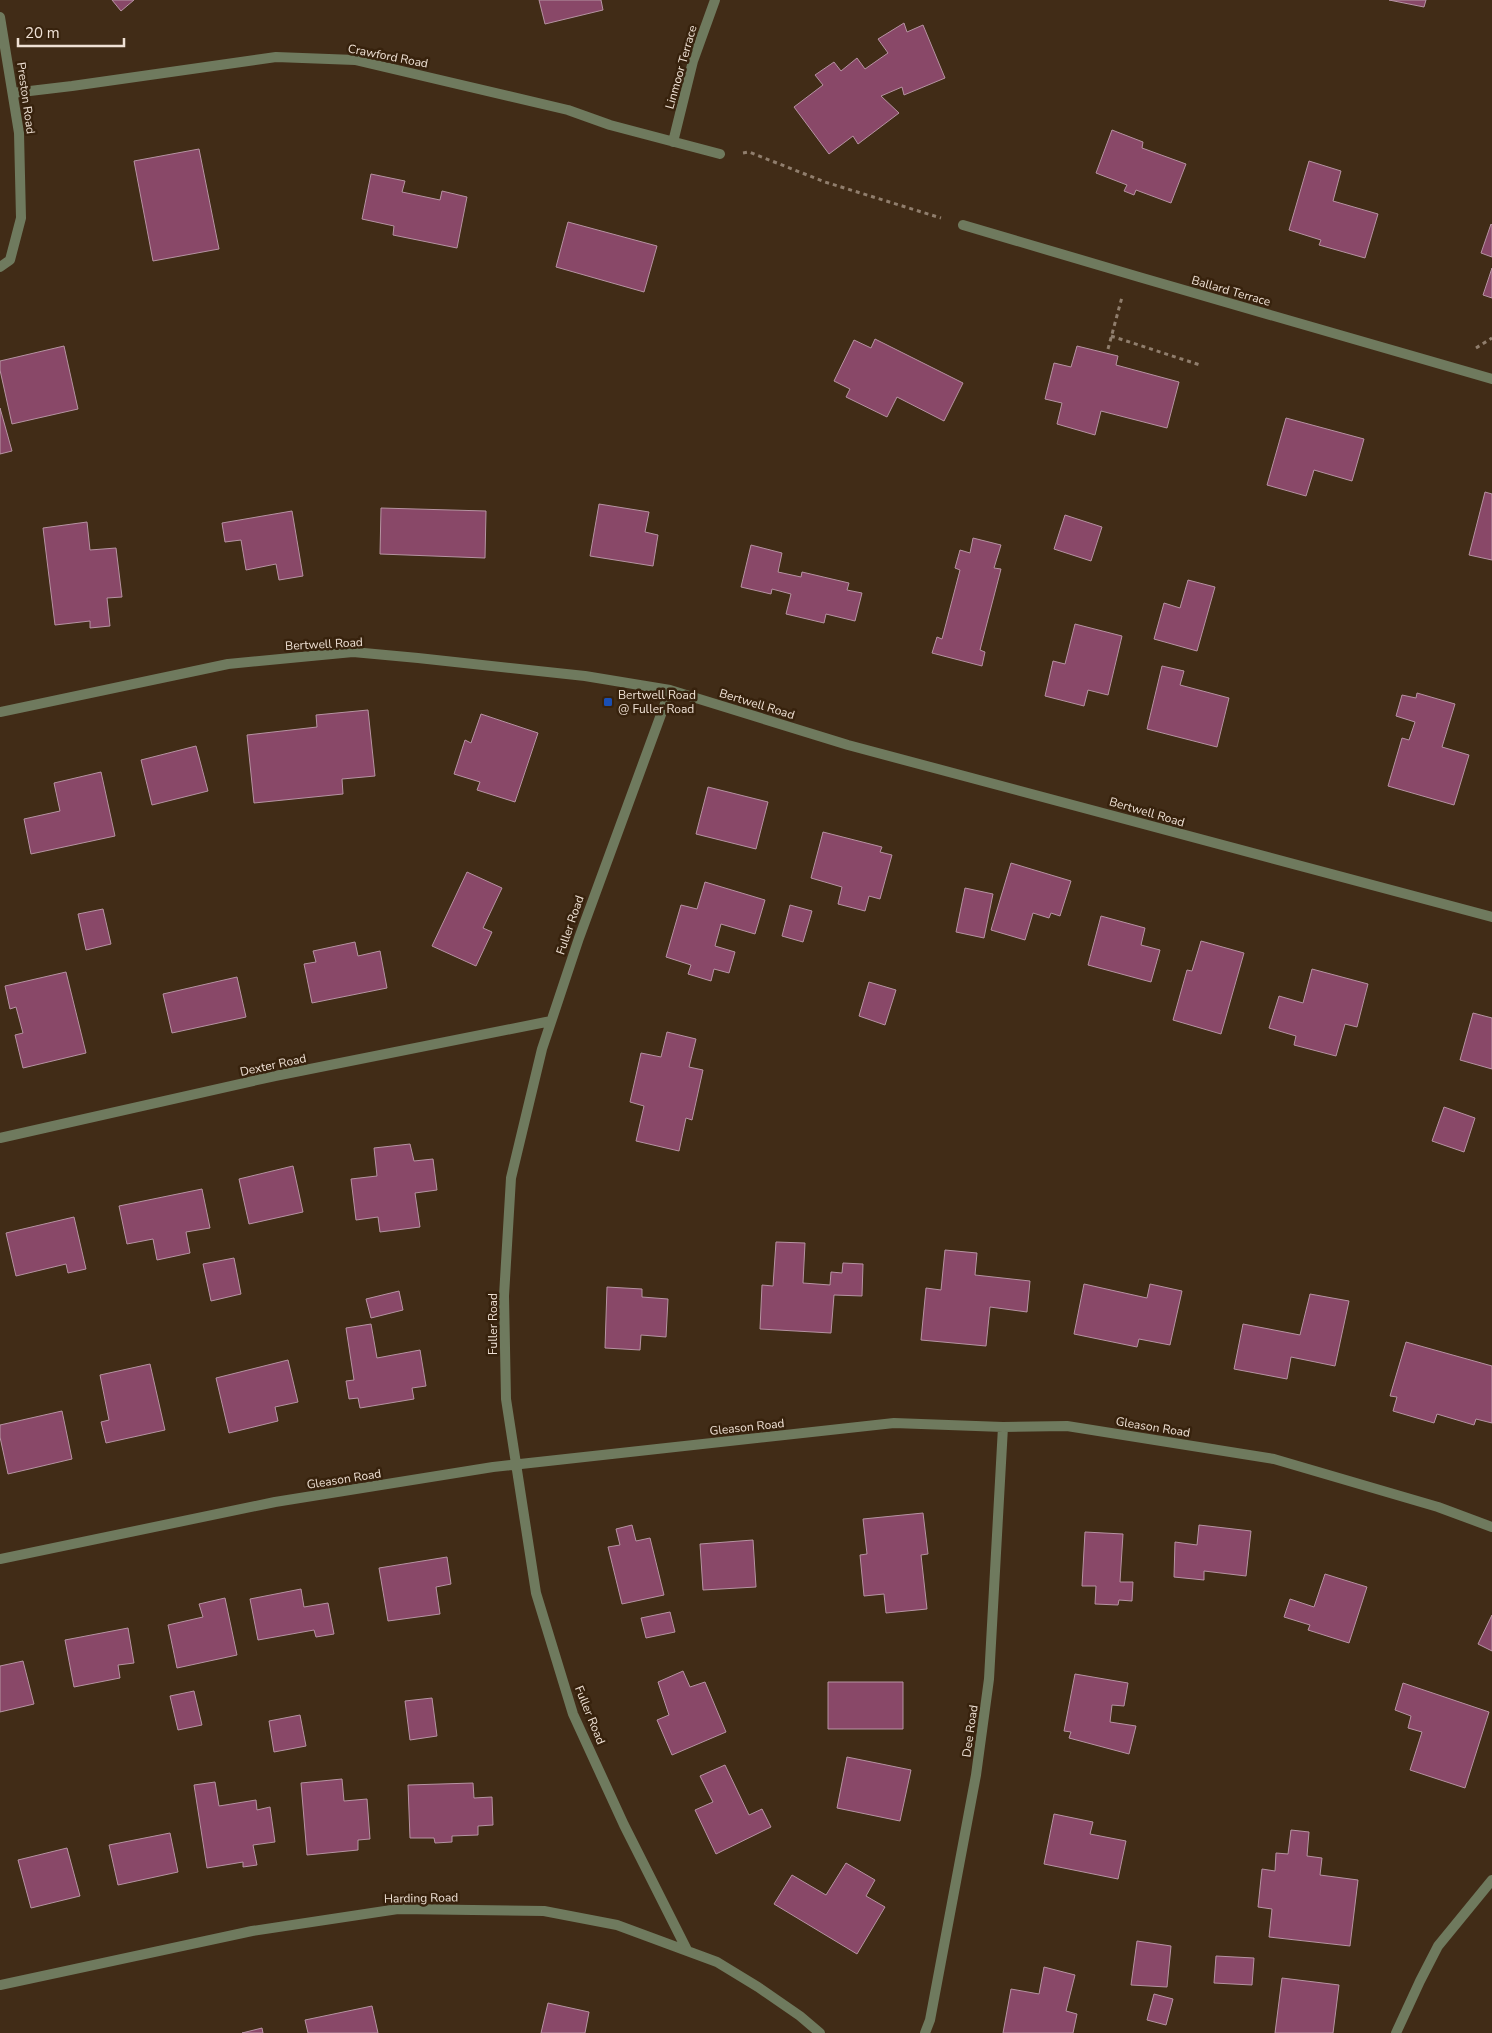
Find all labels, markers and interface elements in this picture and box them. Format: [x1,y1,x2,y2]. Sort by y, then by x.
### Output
scale bar [18,15,124,47]
text: 20 m [25,23,60,43]
street label: Linmoor Terrace [661,23,701,111]
street label: Crawford Road [346,40,430,72]
street label: Preston Road [13,61,39,135]
street label: Ballard Terrace [1190,272,1272,310]
street label: Bertwell Road [285,634,363,654]
street label: Bertwell Road [717,685,797,723]
place label: Bertwell Road @ Fuller Road [618,687,696,717]
marker: Bertwell Road @ Fuller Road [602,696,614,708]
street label: Bertwell Road [1107,794,1187,830]
street label: Fuller Road [552,893,588,957]
street label: Dexter Road [238,1050,308,1080]
street label: Fuller Road [485,1293,501,1355]
street label: Gleason Road [1115,1413,1191,1441]
street label: Gleason Road [709,1415,785,1439]
street label: Gleason Road [306,1465,382,1493]
street label: Fuller Road [571,1683,609,1747]
street label: Dee Road [958,1704,982,1758]
street label: Harding Road [384,1889,458,1907]

